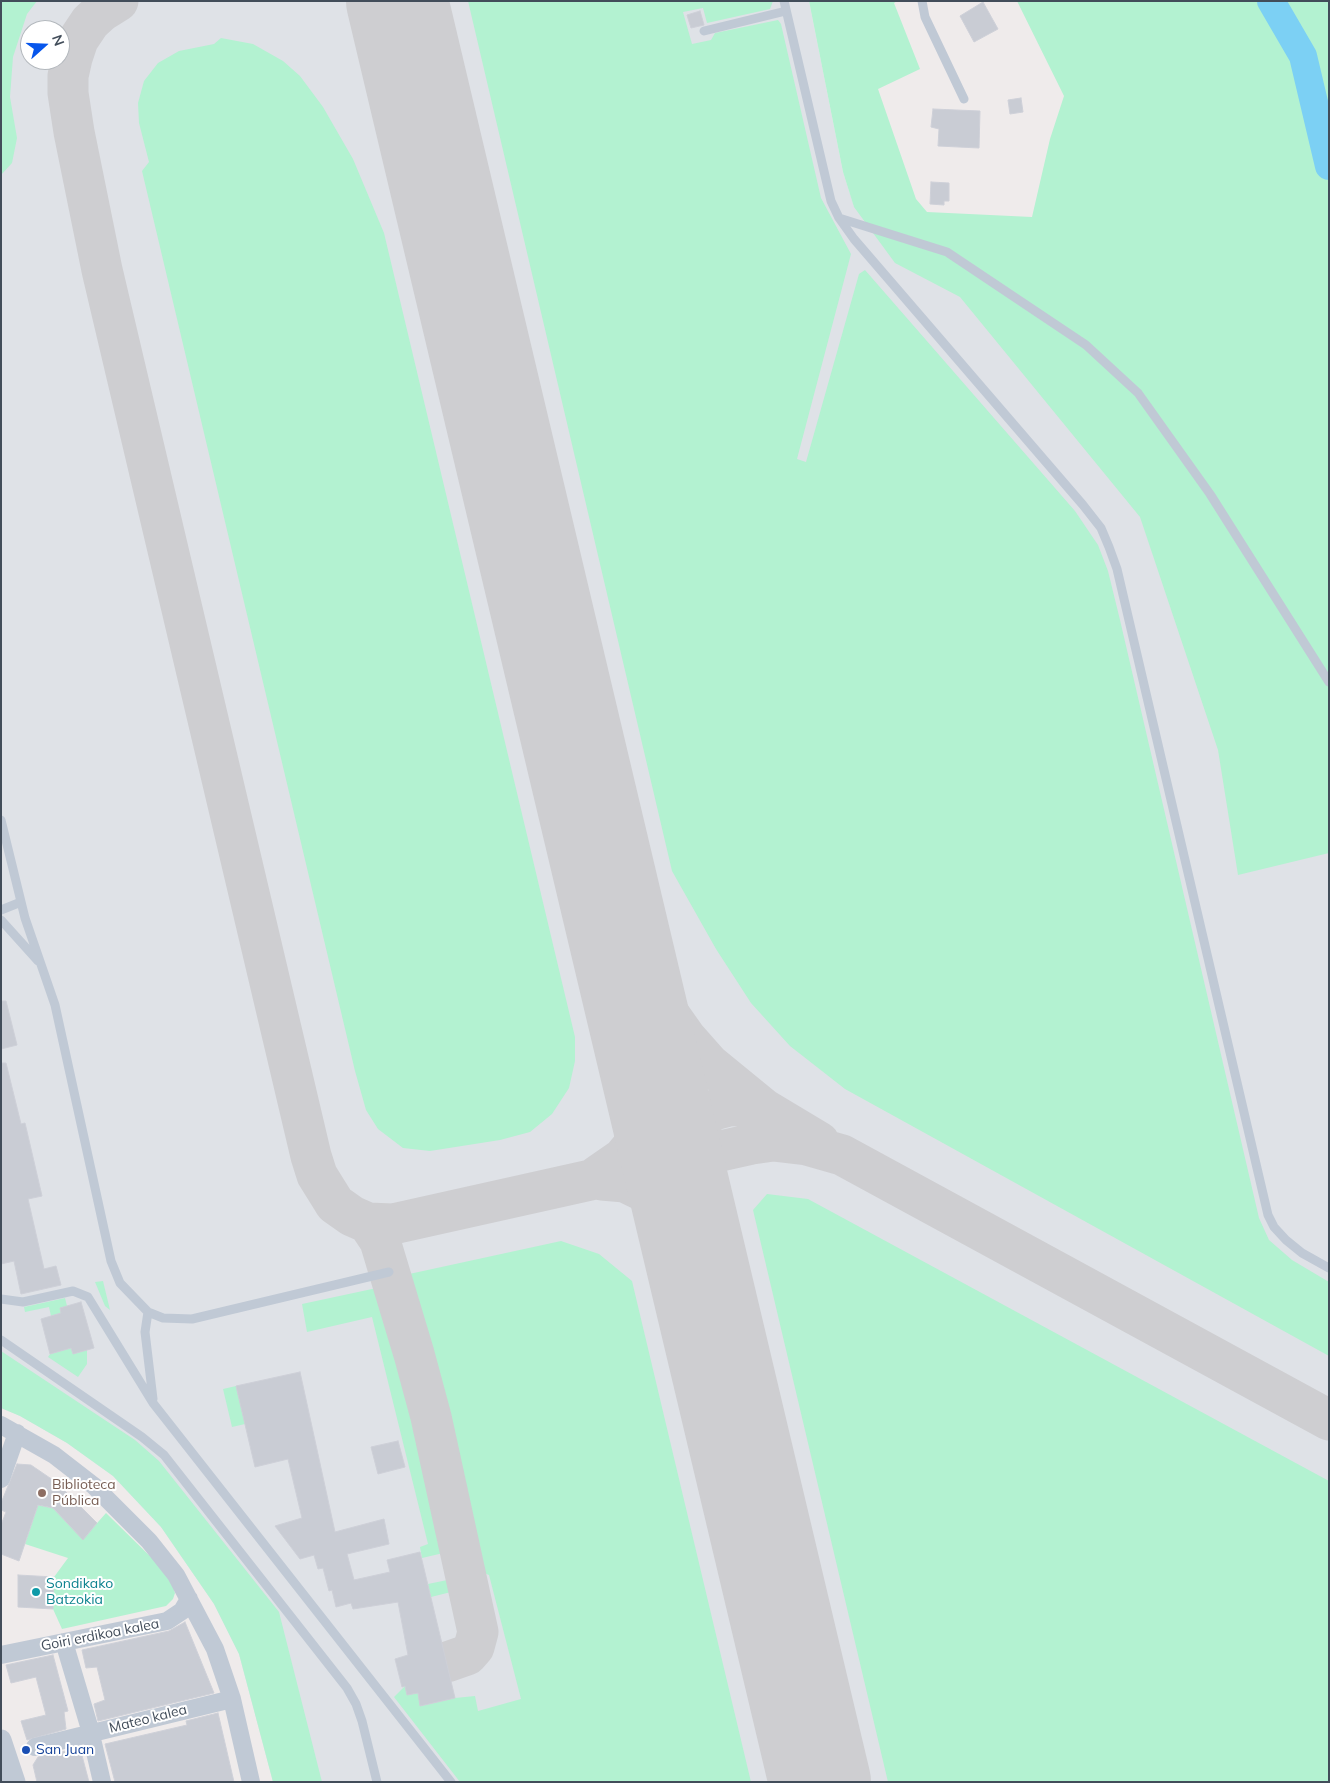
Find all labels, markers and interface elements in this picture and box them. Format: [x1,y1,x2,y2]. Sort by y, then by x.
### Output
north arrow [20,20,70,70]
text: N [48,32,68,48]
place label: Biblioteca Pública [52,1477,116,1510]
marker: Biblioteca Pública [36,1487,48,1499]
place label: Sondikako Batzokia [46,1576,113,1608]
marker: Sondikako Batzokia [30,1586,42,1598]
street label: Goiri erdikoa kalea [40,1615,160,1655]
street label: Mateo kalea [107,1701,189,1737]
place label: San Juan [36,1742,94,1758]
marker: San Juan [20,1744,32,1756]

